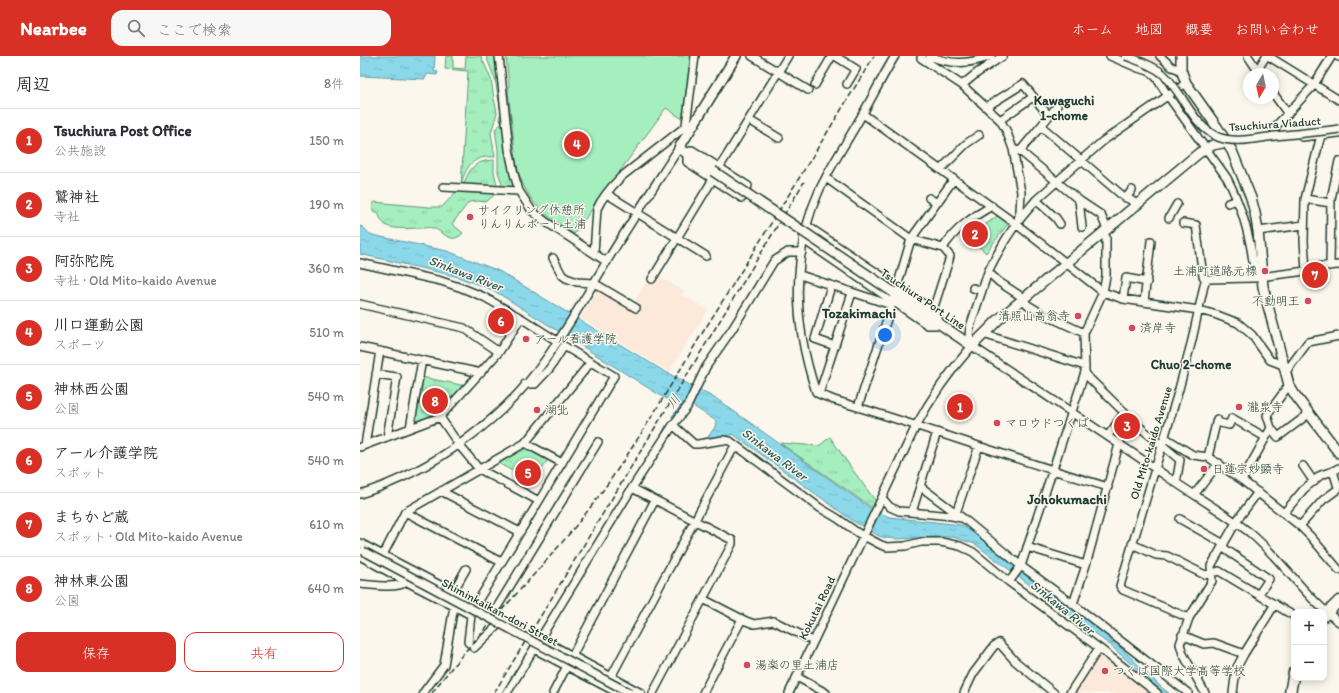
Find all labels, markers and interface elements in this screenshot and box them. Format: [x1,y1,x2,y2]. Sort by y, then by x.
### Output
search box [111,10,391,46]
text: Nearbee [20,17,87,40]
icon: search [125,17,147,39]
text: ここで検索 [157,21,232,39]
text: ホーム [1072,21,1113,38]
text: 地図 [1135,21,1163,38]
text: 概要 [1185,21,1213,38]
text: お問い合わせ [1235,21,1319,38]
north arrow [1243,68,1279,104]
text: 周辺 [16,74,50,94]
text: 8件 [324,76,344,91]
district label: Kawaguchi 1-chome [1034,93,1094,123]
street label: Tsuchiura Viaduct [1228,114,1322,134]
text: Tsuchiura Post Office [54,122,192,140]
pin: 4 [564,129,590,159]
text: 1 [26,133,32,148]
text: 150 m [309,133,344,148]
text: 公共施設 [54,143,106,158]
text: 鷲神社 [54,188,99,206]
text: 2 [26,197,32,212]
text: 190 m [309,197,344,212]
place label: サイクリング休憩所 りんりんポート土浦 [478,203,586,231]
text: 寺社 [54,209,80,224]
marker: サイクリング休憩所 りんりんポート土浦 [465,212,475,222]
pin: 2 [962,219,988,249]
text: 阿弥陀院 [54,252,114,270]
water label: Sinkawa River [427,253,507,295]
pin: 7 [1302,260,1328,290]
text: 3 [25,261,33,276]
text: 360 m [308,261,344,276]
place label: 土浦町道路元標 [1173,264,1257,278]
street label: Tsuchiura Port Line [878,265,968,333]
marker: 土浦町道路元標 [1260,266,1270,276]
text: 寺社 · Old Mito-kaido Avenue [54,273,217,288]
place label: 不動明王 [1252,294,1300,308]
marker: 不動明王 [1303,296,1313,306]
district label: Tozakimachi [821,305,896,322]
pin: 6 [488,306,514,336]
place label: 清照山高翁寺 [998,309,1070,323]
marker: 清照山高翁寺 [1073,311,1083,321]
text: 川口運動公園 [54,316,144,334]
place label: 済岸寺 [1140,321,1176,335]
marker: 済岸寺 [1127,323,1137,333]
text: 4 [25,325,33,340]
text: 510 m [309,325,344,340]
your location [875,325,895,345]
place label: アール看護学院 [534,332,617,346]
marker: アール看護学院 [521,334,531,344]
text: スポーツ [54,337,106,352]
district label: Chuo 2-chome [1151,357,1231,372]
text: 神林西公園 [54,380,129,398]
street label: Old Mito-kaido Avenue [1127,384,1175,501]
pin: 8 [422,386,448,416]
text: 5 [26,389,32,404]
text: 540 m [307,389,344,404]
water label: 川 [663,392,683,411]
pin: 1 [947,392,973,422]
place label: 瀧泉寺 [1247,400,1283,414]
text: 公園 [54,401,80,416]
marker: 瀧泉寺 [1234,402,1244,412]
place label: 湖北 [545,403,569,417]
marker: 湖北 [532,405,542,415]
pin: 3 [1114,411,1140,441]
place label: マロウドつくば [1005,416,1089,430]
marker: マロウドつくば [992,418,1002,428]
water label: Sinkawa River [739,425,812,485]
text: アール介護学院 [54,444,158,462]
text: 6 [26,453,32,468]
text: 540 m [307,453,344,468]
pin: 5 [515,458,541,488]
place label: 日蓮宗妙顕寺 [1212,462,1284,476]
marker: 日蓮宗妙顕寺 [1199,464,1209,474]
text: スポット [54,465,106,480]
district label: Johokumachi [1026,491,1107,508]
text: まちかど蔵 [54,508,129,526]
text: 7 [26,517,32,532]
text: 610 m [309,517,344,532]
text: スポット · Old Mito-kaido Avenue [54,529,243,544]
text: 神林東公園 [54,572,129,590]
street label: Kokutai Road [796,574,839,642]
street label: Shiminkaikan-dori Street [439,575,561,649]
water label: Sinkawa River [1028,577,1099,639]
text: 8 [25,581,33,596]
text: 640 m [307,581,344,596]
text: 公園 [54,593,80,608]
map controls [1291,609,1327,681]
button: + [1291,609,1327,645]
button: 保存 [16,632,176,672]
button: 共有 [184,632,344,672]
button: − [1291,645,1327,681]
place label: 湯楽の里土浦店 [755,658,839,672]
marker: 湯楽の里土浦店 [742,660,752,670]
place label: つくば国際大学高等学校 [1113,664,1245,678]
marker: つくば国際大学高等学校 [1100,666,1110,676]

